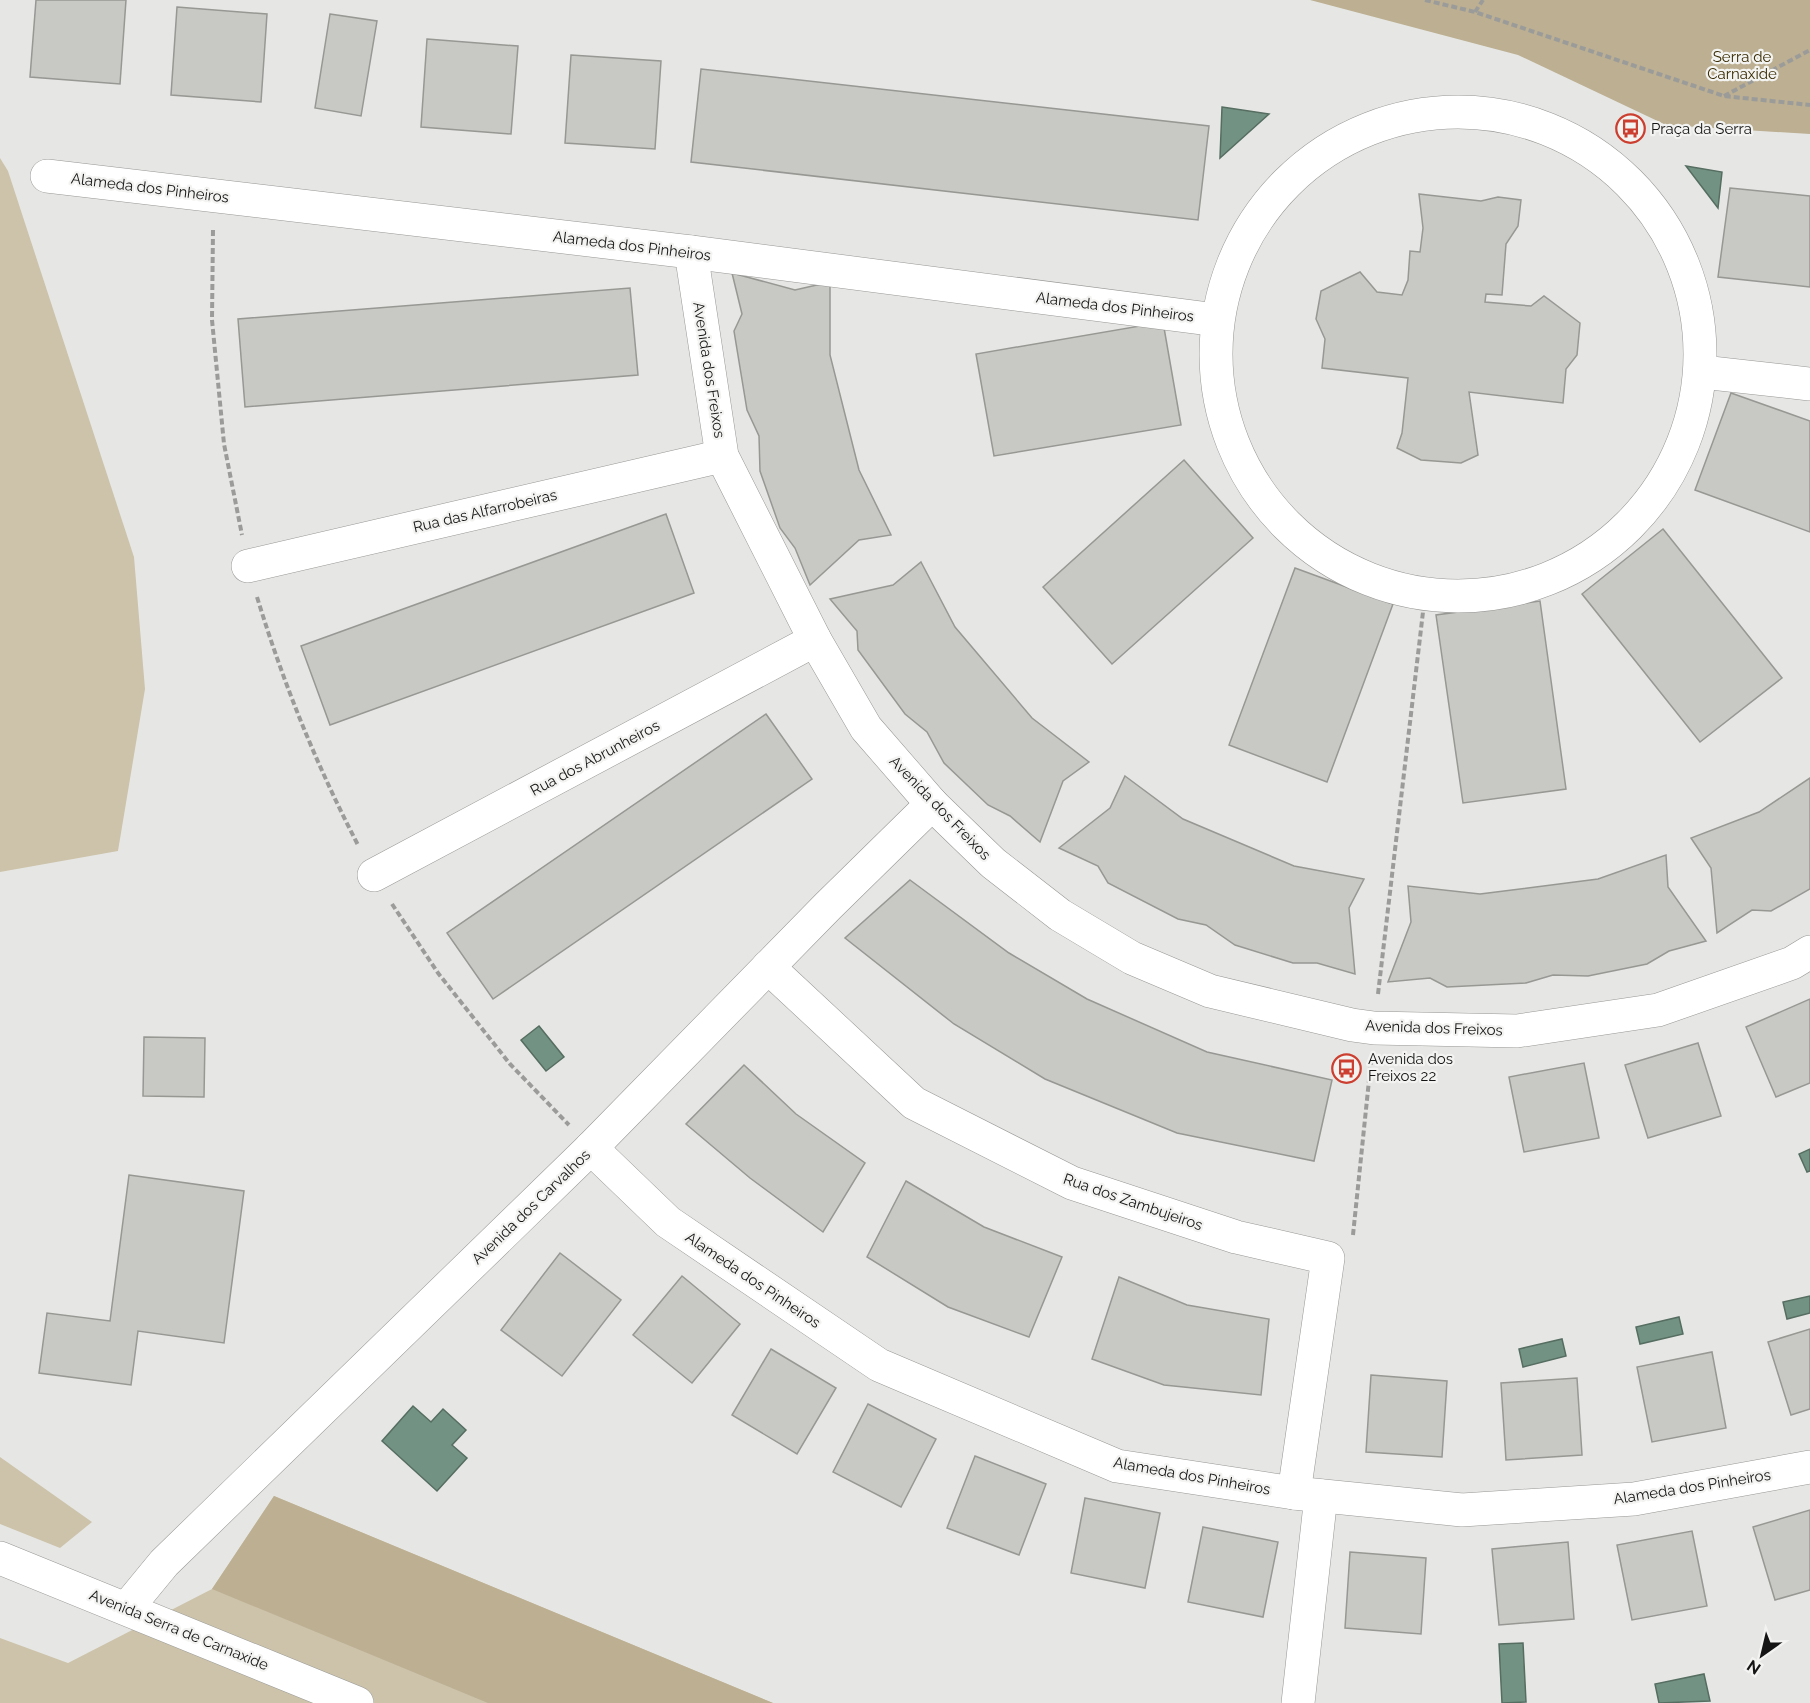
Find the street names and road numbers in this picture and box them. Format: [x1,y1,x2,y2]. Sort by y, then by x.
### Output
street label: Alameda dos Pinheiros [70,169,230,207]
street label: Alameda dos Pinheiros [552,227,712,265]
street label: Alameda dos Pinheiros [1035,288,1195,326]
street label: Avenida dos Freixos [689,301,729,439]
street label: Rua das Alfarrobeiras [411,486,559,536]
street label: Rua dos Abrunheiros [527,716,663,800]
street label: Avenida dos Freixos [886,752,994,864]
street label: Avenida dos Freixos [1365,1017,1503,1039]
street label: Avenida dos Carvalhos [468,1146,594,1268]
street label: Rua dos Zambujeiros [1061,1170,1205,1234]
street label: Alameda dos Pinheiros [682,1228,824,1332]
street label: Alameda dos Pinheiros [1112,1453,1272,1499]
street label: Alameda dos Pinheiros [1612,1466,1772,1508]
street label: Avenida Serra de Carnaxide [87,1586,271,1674]

